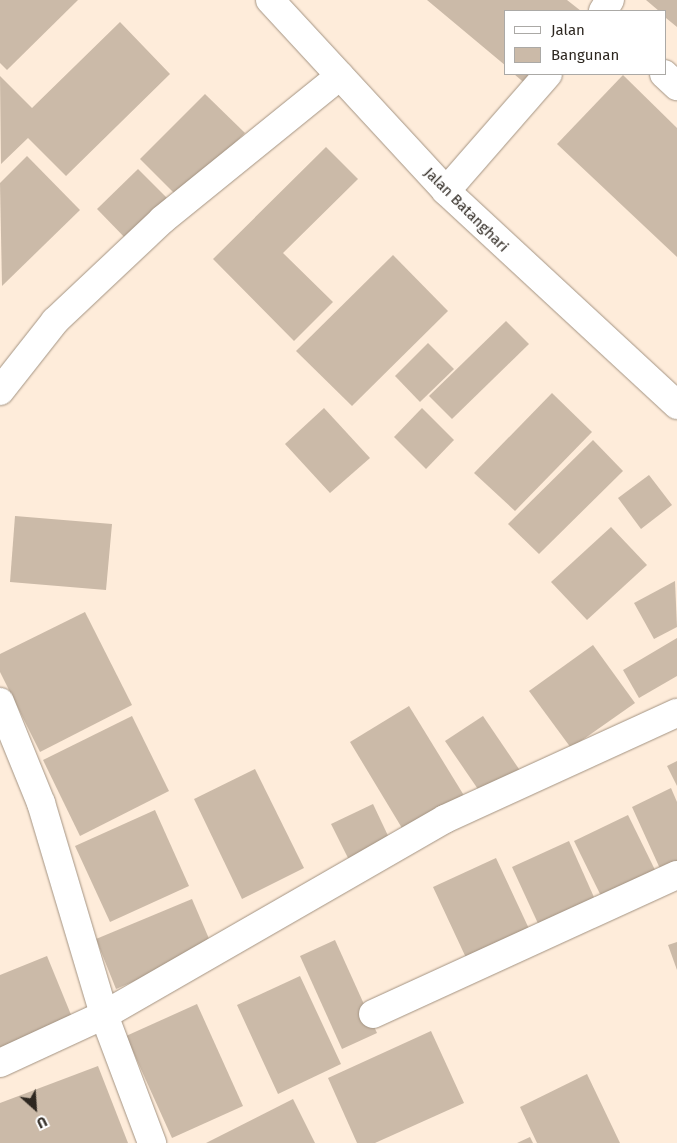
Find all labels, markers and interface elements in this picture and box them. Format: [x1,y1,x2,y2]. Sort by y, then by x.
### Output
legend [504,10,667,75]
text: Jalan [551,21,585,39]
text: Bangunan [551,46,619,64]
street label: Jalan Batanghari [420,164,512,256]
north arrow [10,1083,60,1133]
text: U [34,1112,50,1132]

